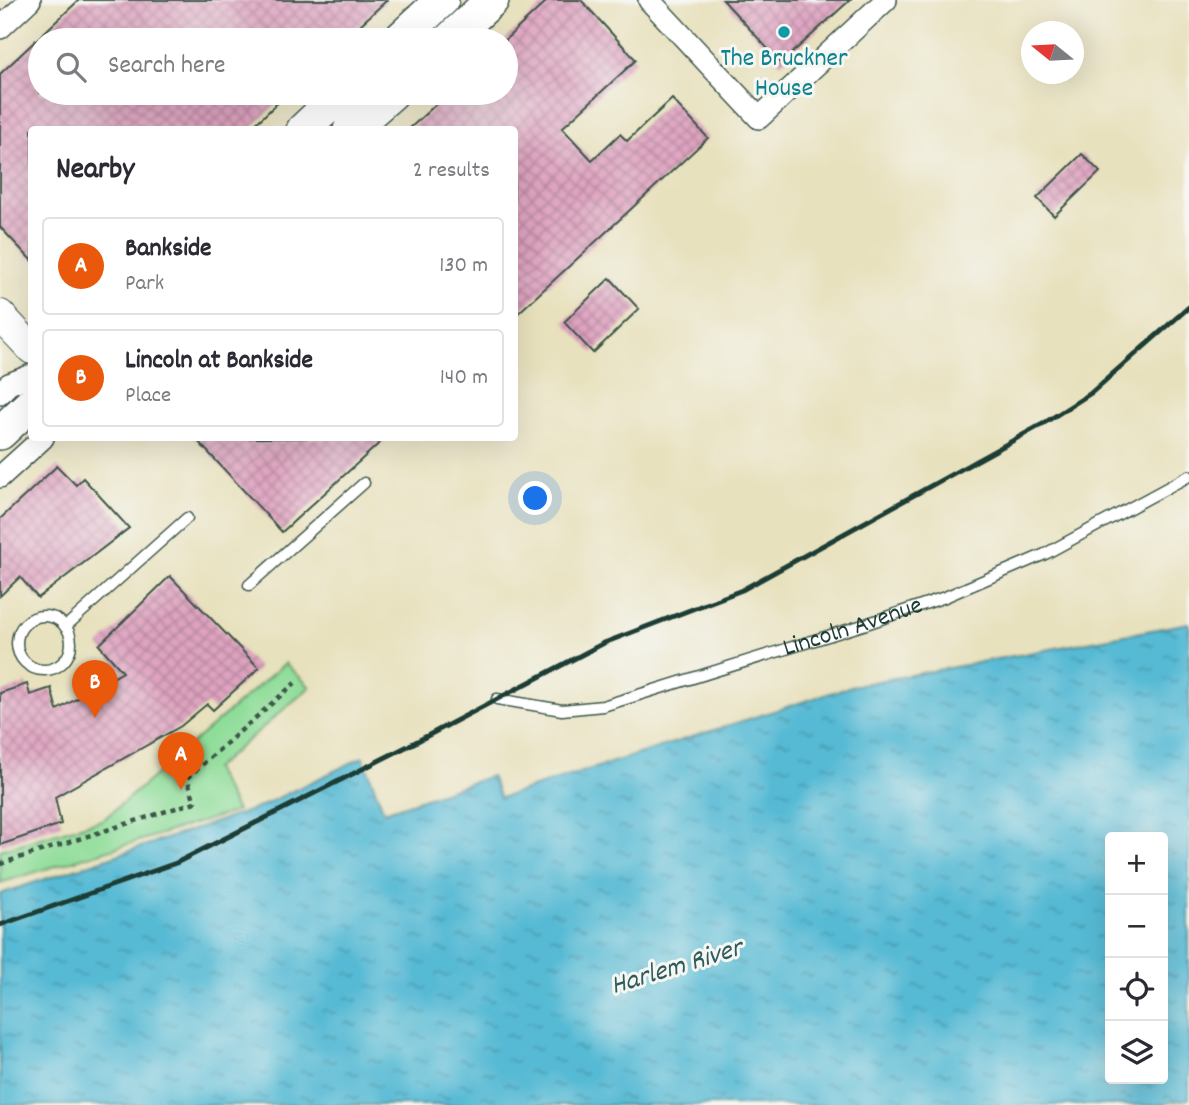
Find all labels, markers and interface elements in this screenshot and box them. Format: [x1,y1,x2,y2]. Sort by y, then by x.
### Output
north arrow [1021,21,1084,84]
marker: The Bruckner House [776,24,792,40]
search box [28,28,518,105]
place label: The Bruckner House [720,41,848,108]
icon: search [52,48,90,86]
text: Search here [108,48,226,85]
text: Nearby [56,150,134,193]
text: 2 results [413,155,490,188]
text: Bankside [125,231,212,268]
text: A [75,250,87,283]
text: 130 m [439,250,488,283]
text: Park [125,268,164,301]
text: Lincoln at Bankside [125,343,313,380]
text: B [76,362,86,395]
text: 140 m [440,362,488,395]
text: Place [125,380,171,413]
your location [518,481,552,515]
street label: Lincoln Avenue [778,587,928,667]
pin: B [72,660,118,718]
pin: A [158,732,204,790]
map controls [1105,832,1168,1084]
button: + [1105,832,1168,895]
button: − [1105,895,1168,958]
water label: Harlem River [606,929,751,1008]
button: locate [1105,958,1168,1021]
button: layers [1105,1021,1168,1084]

